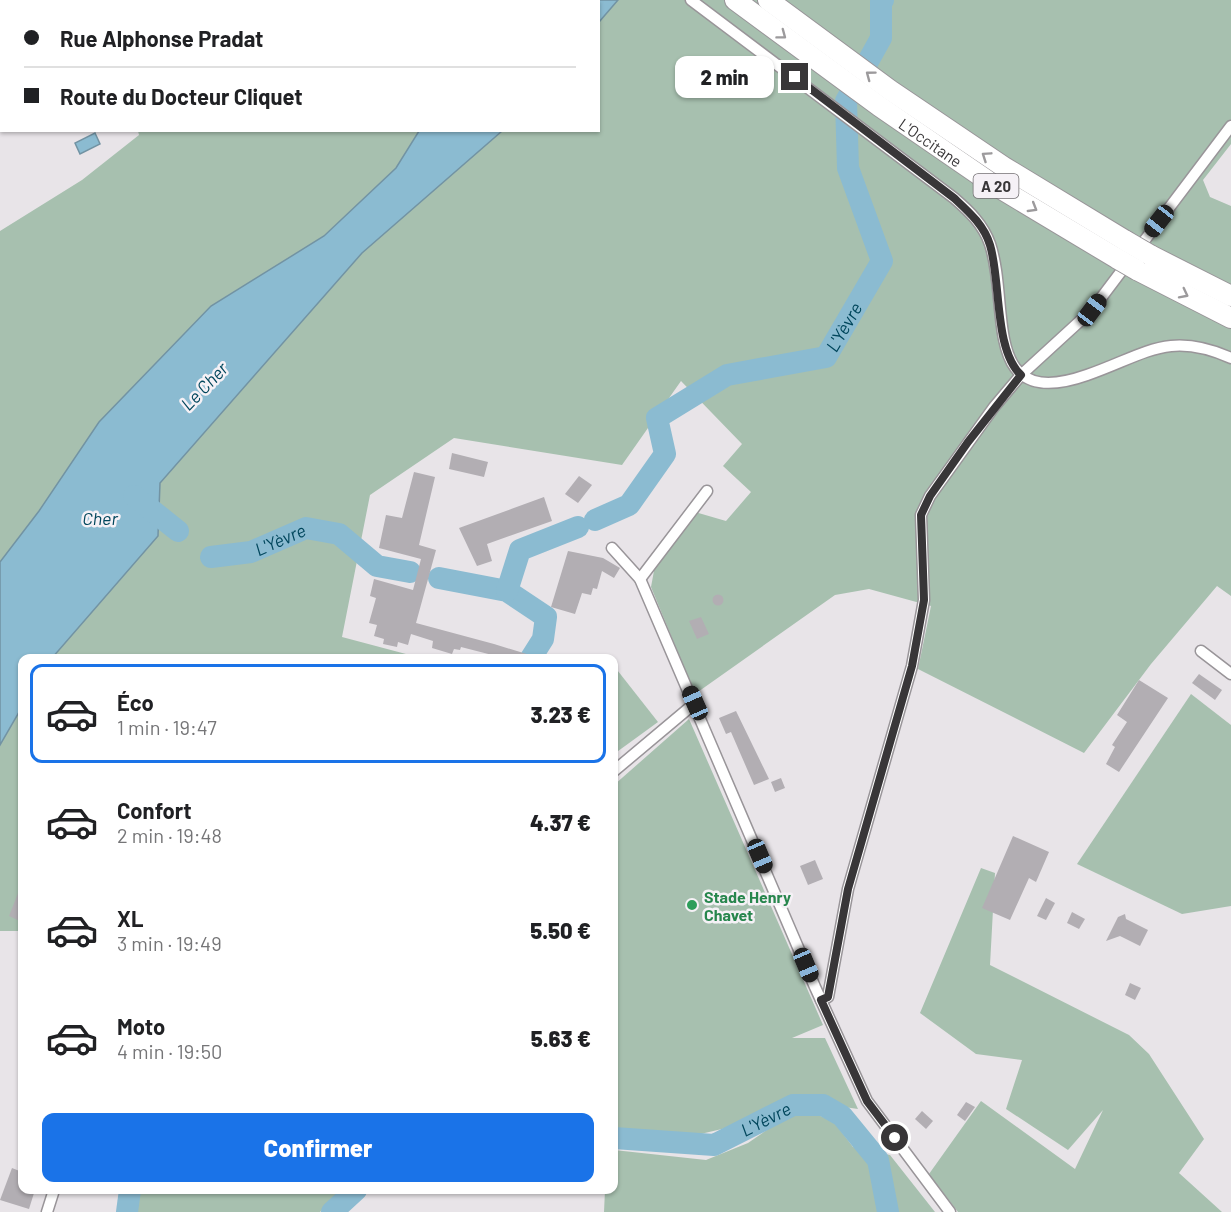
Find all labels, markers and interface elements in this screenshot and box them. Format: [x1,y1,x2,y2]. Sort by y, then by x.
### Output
text: Rue Alphonse Pradat [60,25,263,51]
one-way arrow [775,28,786,39]
callout: 2 min [675,56,774,98]
route end [781,63,808,90]
text: 2 min [700,65,749,89]
one-way arrow [866,72,877,83]
text: Route du Docteur Cliquet [60,83,303,109]
street label: L'Occitane [896,114,966,170]
one-way arrow [982,152,993,163]
road number: A 20 [974,174,1018,198]
one-way arrow [1027,201,1037,212]
car [1141,201,1177,241]
one-way arrow [1177,287,1188,298]
car [1074,290,1110,330]
water label: L'Yèvre [821,298,866,356]
water label: Le Cher [176,357,233,415]
water label: Cher [82,507,118,529]
water label: L'Yèvre [251,519,309,560]
car [679,683,711,723]
icon: car [45,687,99,741]
text: Éco [117,689,154,715]
text: 3.23 € [531,701,591,727]
text: 1 min · 19:47 [117,715,217,739]
icon: car [45,795,99,849]
text: Confort [117,797,192,823]
text: 4.37 € [530,809,591,835]
text: 2 min · 19:48 [117,823,222,847]
car [745,836,775,876]
place label: Stade Henry Chavet [704,887,791,924]
marker: Stade Henry Chavet [685,898,699,912]
icon: car [45,903,99,957]
text: XL [117,905,143,931]
text: 5.50 € [530,917,591,943]
text: 3 min · 19:49 [117,931,222,955]
car [791,945,821,985]
icon: car [45,1011,99,1065]
text: Moto [117,1013,165,1039]
text: 5.63 € [531,1025,591,1051]
text: 4 min · 19:50 [117,1039,222,1063]
water label: L'Yèvre [737,1097,794,1141]
button: Confirmer [42,1113,594,1182]
route start [881,1124,908,1151]

